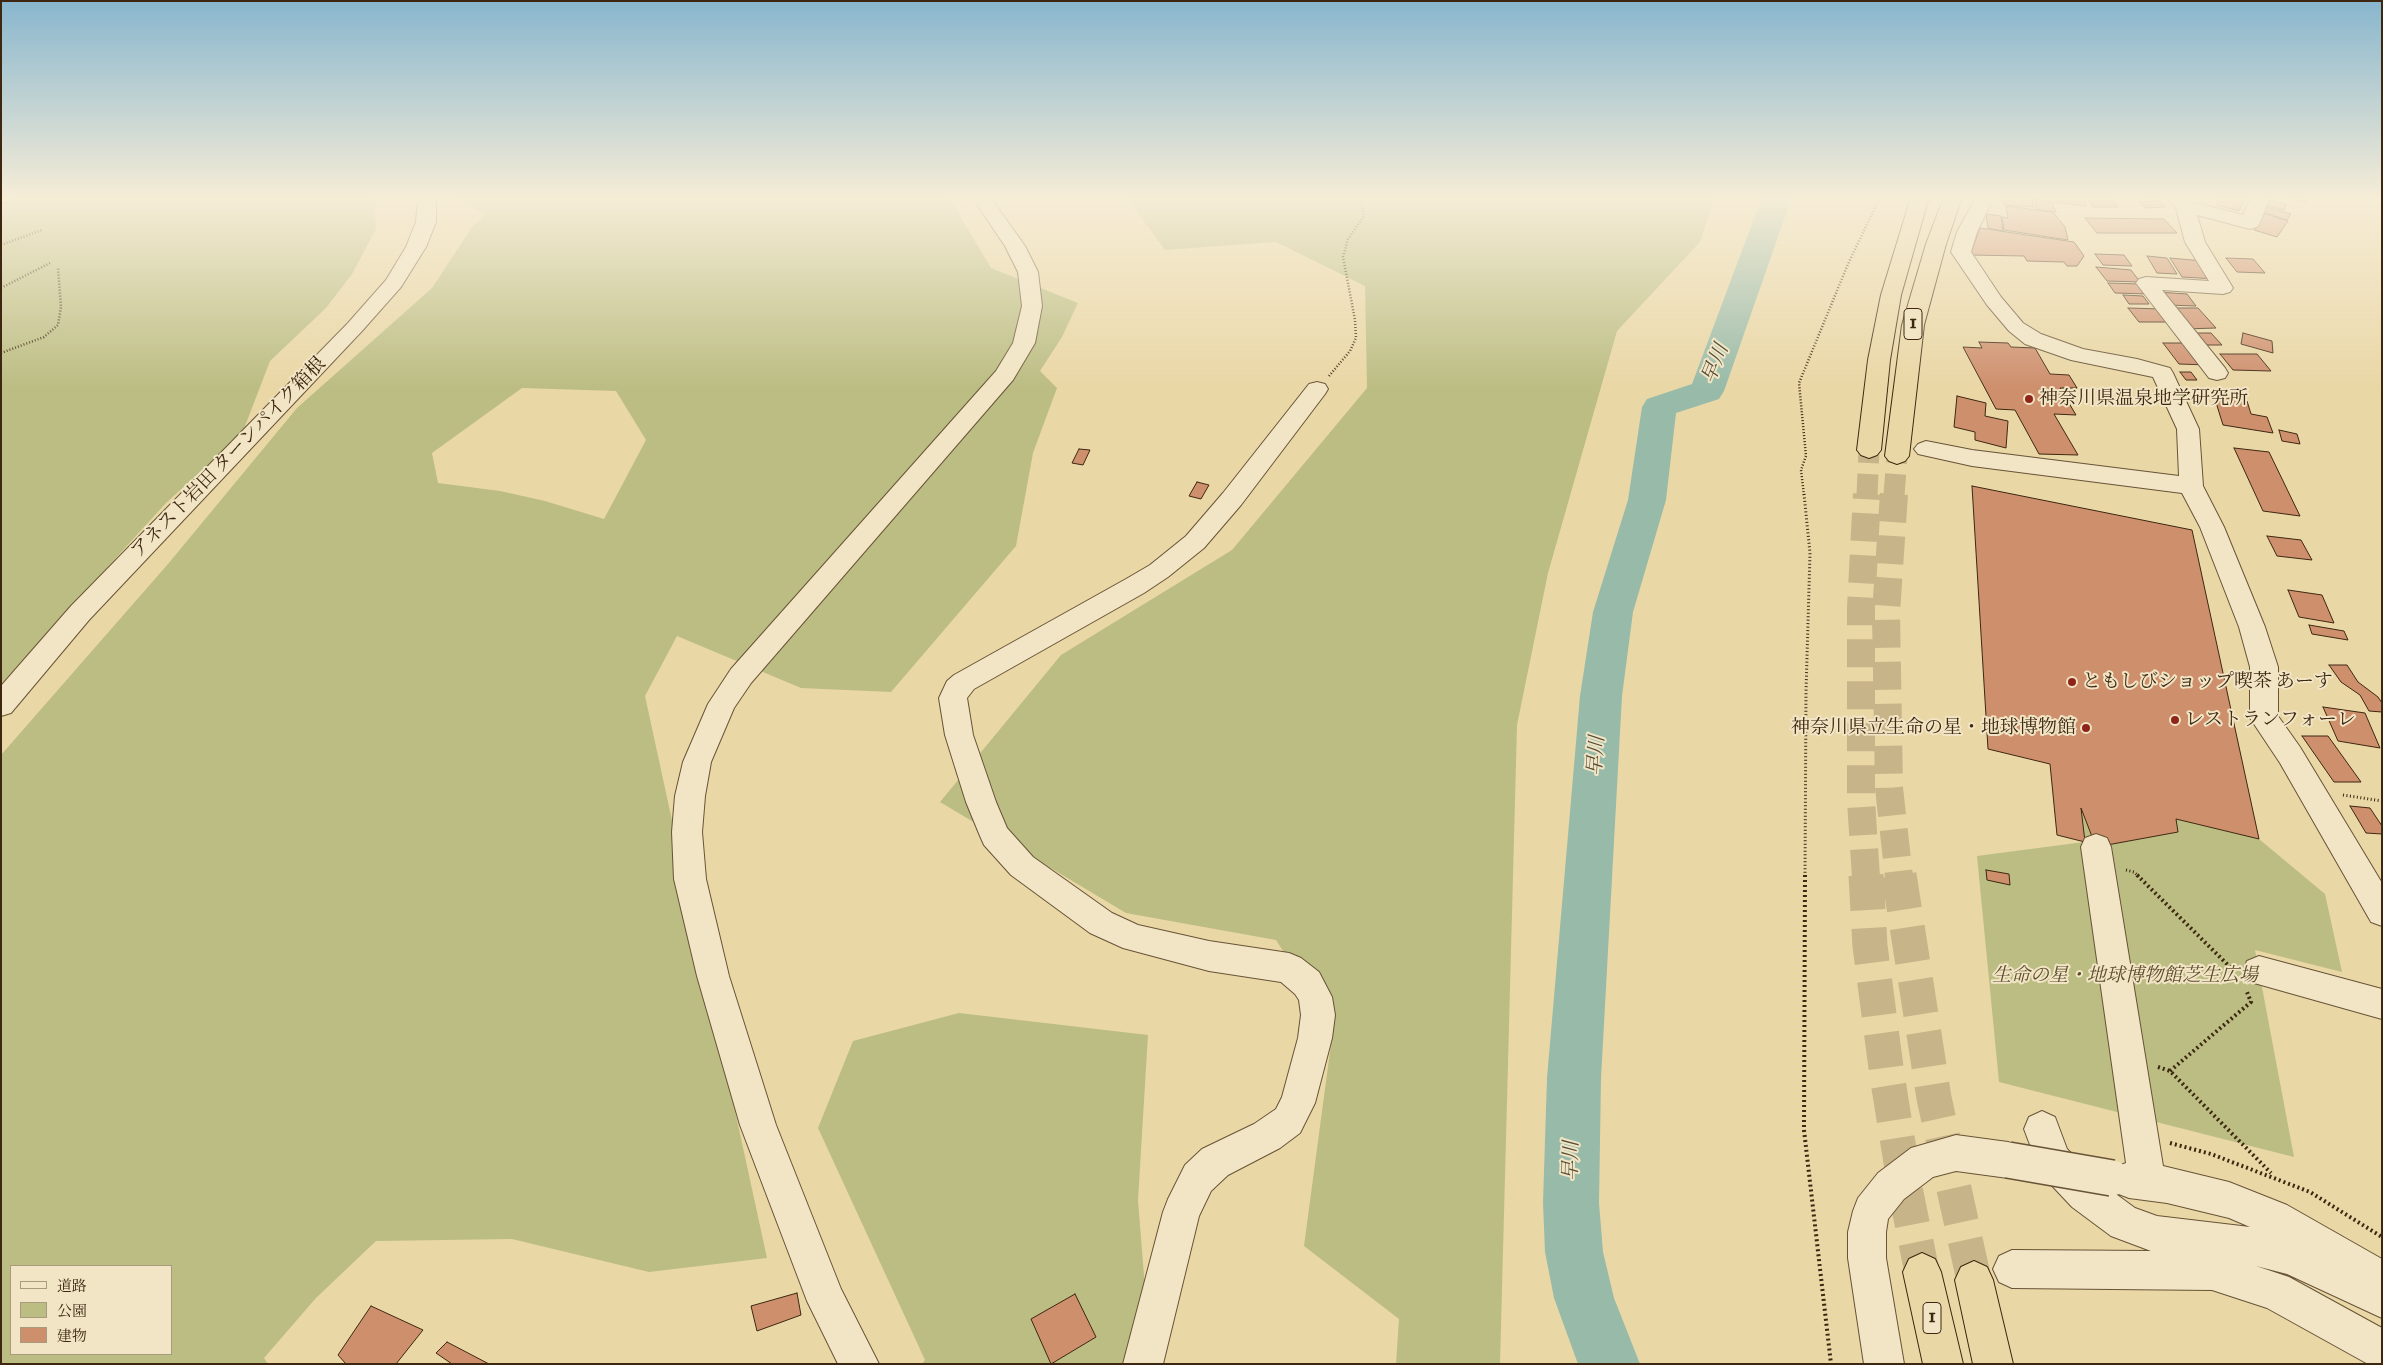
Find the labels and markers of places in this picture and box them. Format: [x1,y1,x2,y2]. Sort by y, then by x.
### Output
place label: 神奈川県温泉地学研究所 [2039,388,2248,410]
marker: 神奈川県温泉地学研究所 [2023,393,2035,405]
place label: ともしびショップ喫茶 あーす [2082,671,2333,693]
marker: ともしびショップ喫茶 あーす [2066,676,2078,688]
place label: レストランフォーレ [2185,709,2356,731]
marker: レストランフォーレ [2169,714,2181,726]
place label: 神奈川県立生命の星・地球博物館 [1791,717,2076,739]
marker: 神奈川県立生命の星・地球博物館 [2080,722,2092,734]

